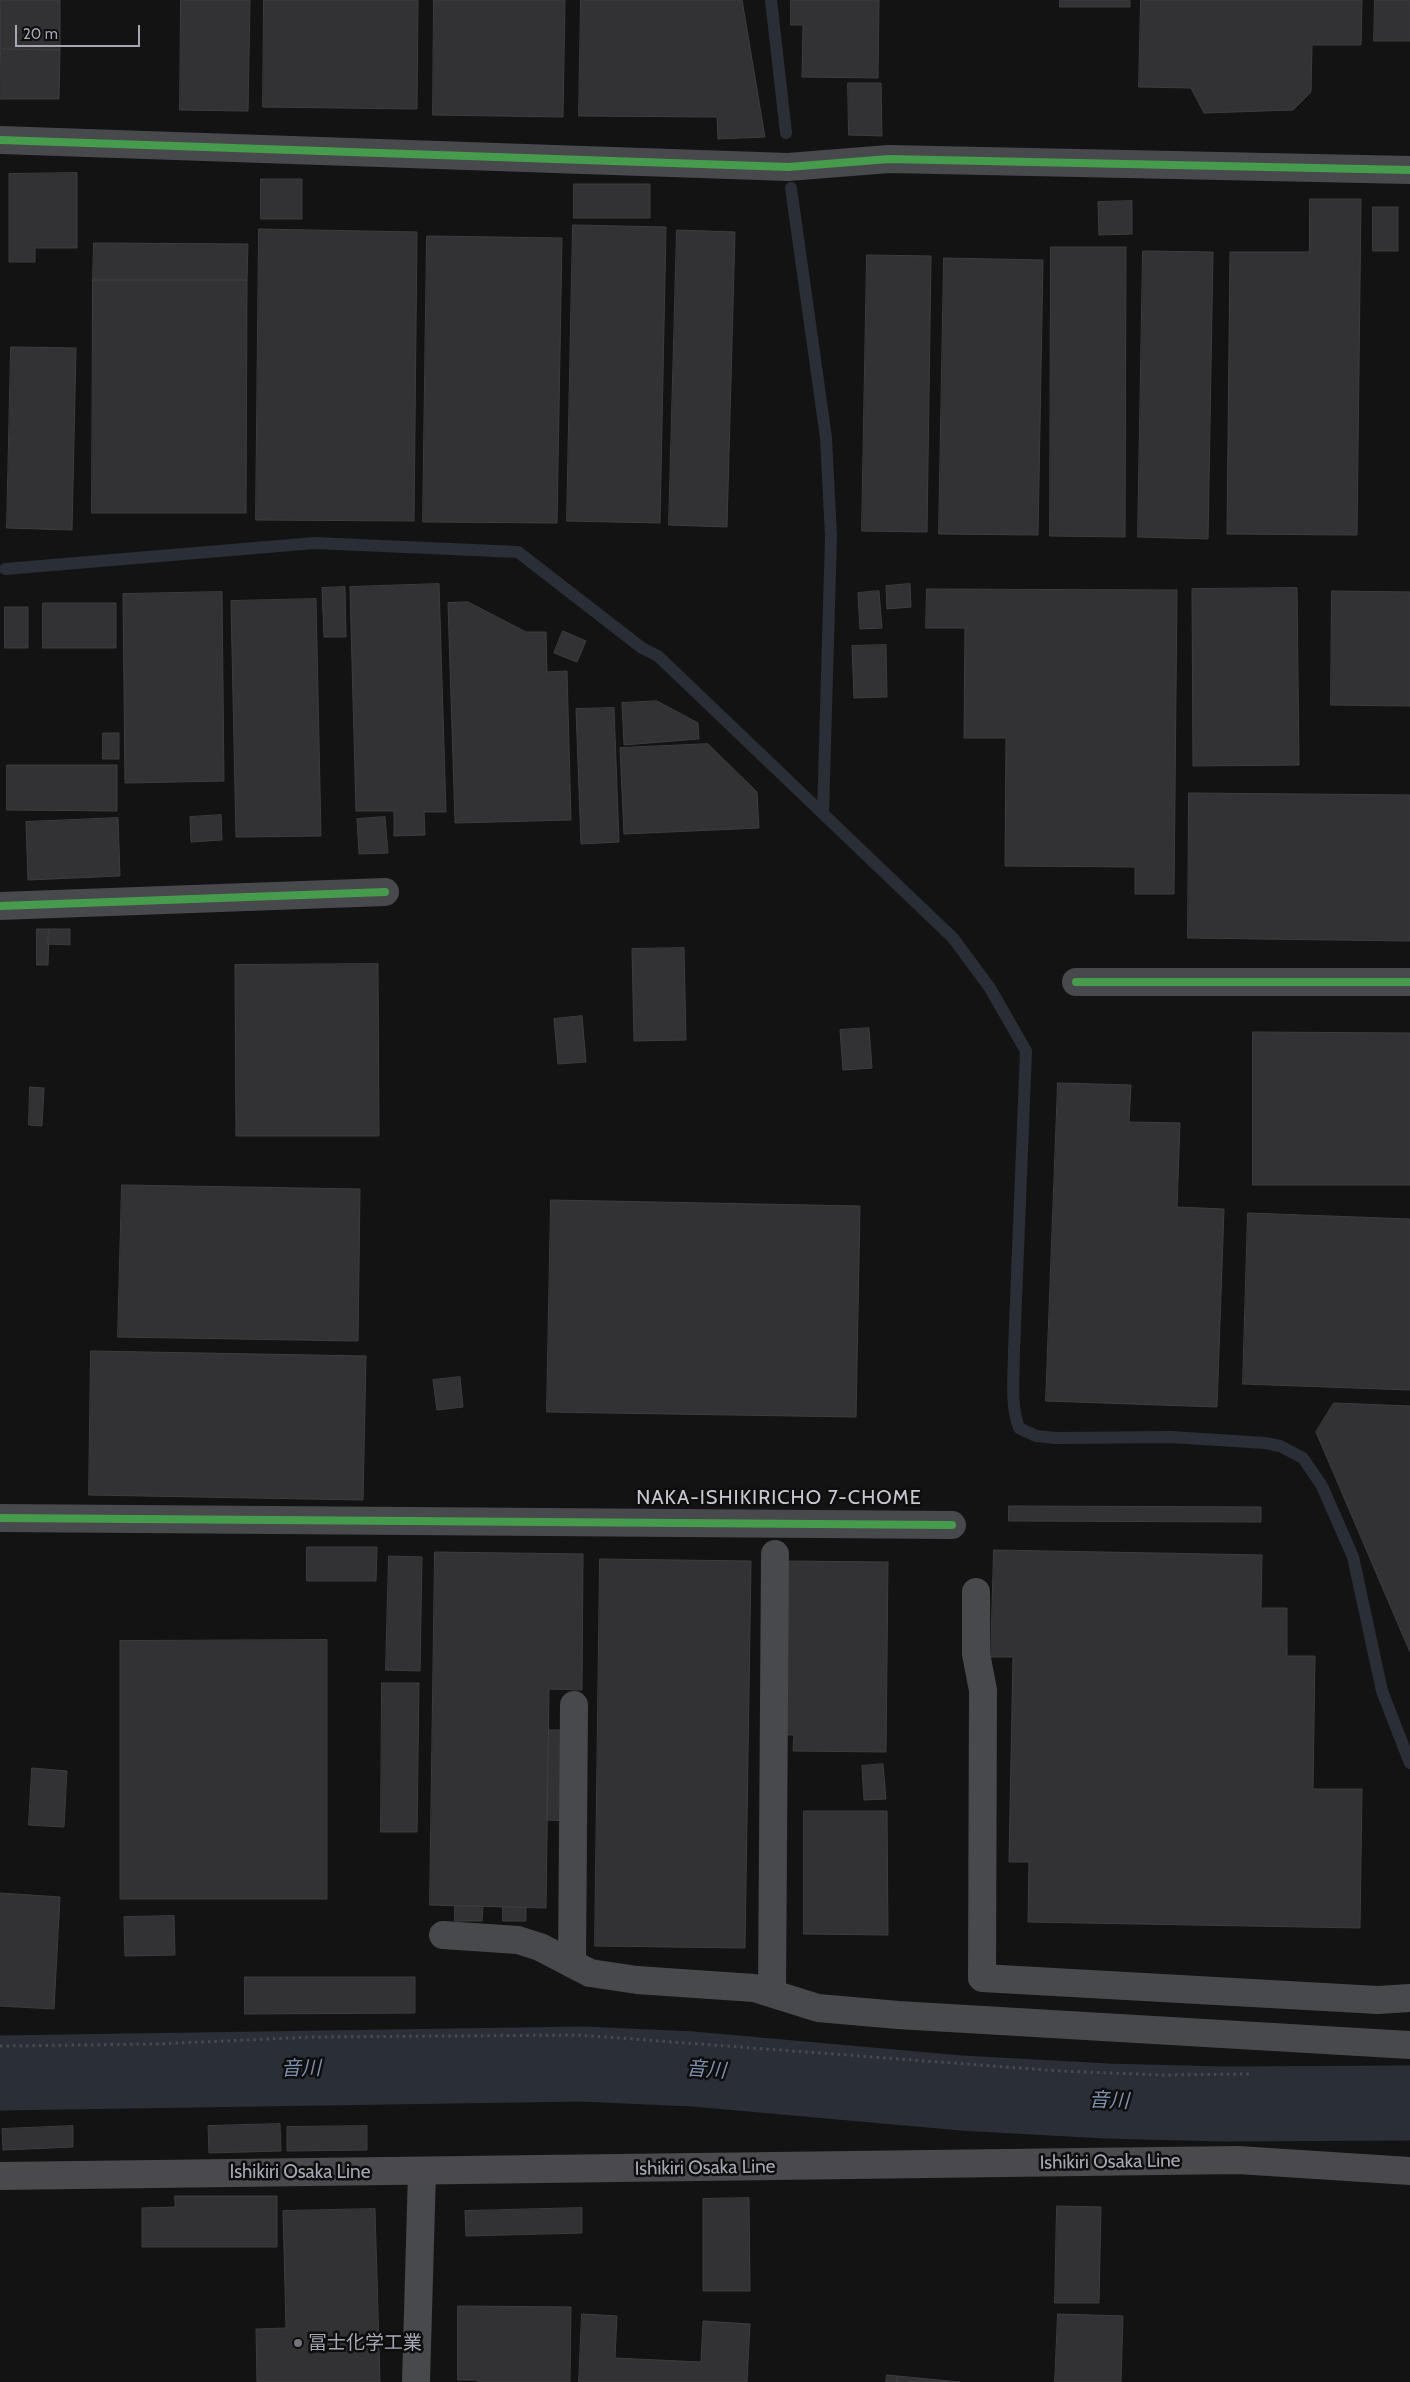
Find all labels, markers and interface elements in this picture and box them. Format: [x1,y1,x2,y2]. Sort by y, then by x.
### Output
scale bar [18,15,142,47]
text: 20 m [23,25,58,43]
district label: NAKA-ISHIKIRICHO 7-CHOME [633,1486,925,1510]
water label: 音川 [281,2057,321,2081]
water label: 音川 [685,2057,727,2083]
water label: 音川 [1089,2088,1129,2114]
street label: Ishikiri Osaka Line [1039,2149,1181,2175]
street label: Ishikiri Osaka Line [634,2155,776,2181]
street label: Ishikiri Osaka Line [230,2161,370,2183]
place label: 冨士化学工業 [308,2332,422,2354]
marker: 冨士化学工業 [292,2337,304,2349]

